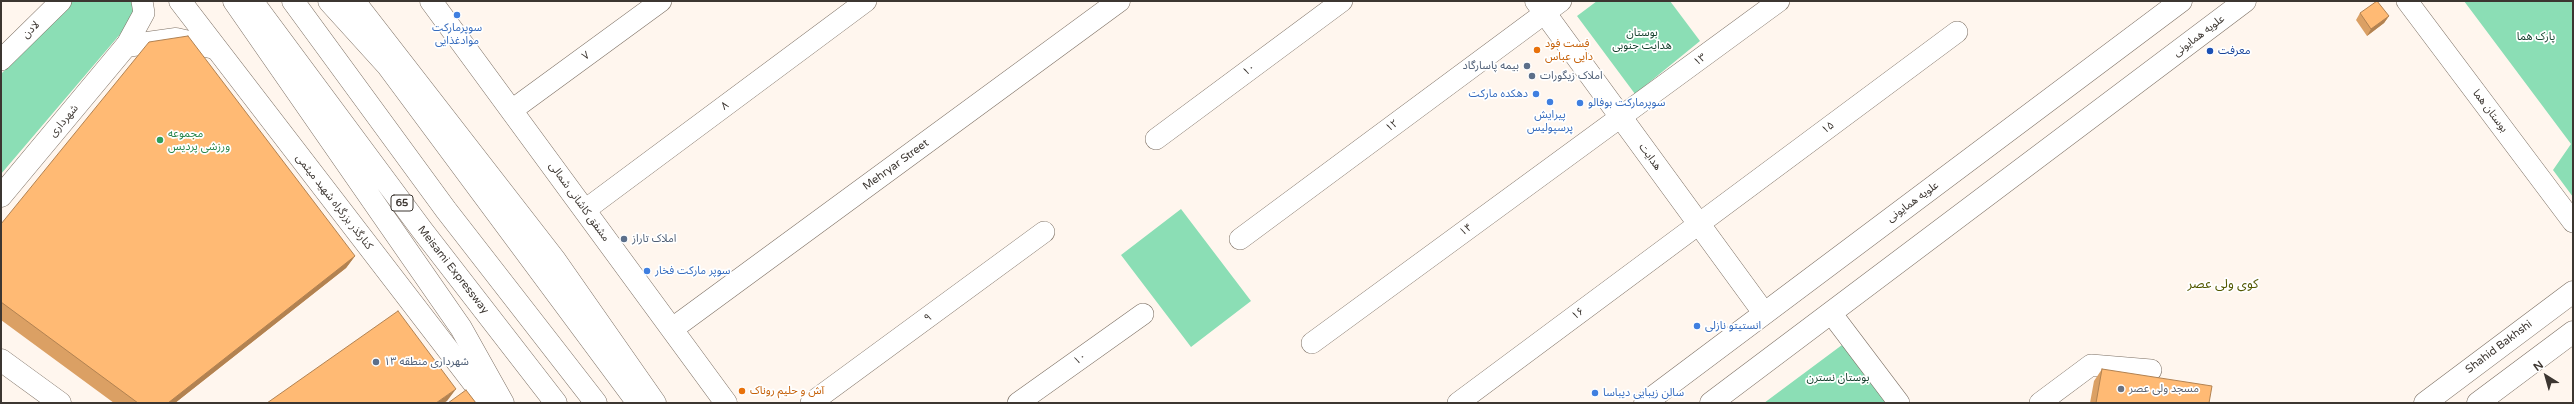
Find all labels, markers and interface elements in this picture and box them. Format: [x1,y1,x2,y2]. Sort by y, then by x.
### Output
marker: سوپرمارکت موادغذایی [452,10,462,20]
street label: علویه همایونی [2171,12,2227,60]
street label: لادن [20,19,42,41]
place label: سوپرمارکت موادغذایی [432,21,482,47]
park label: بوستان هدایت جنوبی [1612,26,1672,52]
park label: پارک هما [2517,30,2555,44]
place label: فست فود دایی عباس [1545,37,1593,63]
place label: معرفت [2218,44,2250,58]
marker: فست فود دایی عباس [1532,45,1542,55]
marker: معرفت [2205,46,2215,56]
street label: ۷ [580,49,592,63]
street label: ۱۳ [1691,51,1709,69]
place label: بیمه پاسارگاد [1462,59,1519,73]
street label: ۱۰ [1240,61,1258,79]
marker: بیمه پاسارگاد [1522,61,1532,71]
place label: املاک زیگورات [1540,69,1603,83]
marker: املاک زیگورات [1527,71,1537,81]
place label: دهکده مارکت [1469,87,1528,101]
street label: بوستان هما [2470,87,2510,135]
marker: دهکده مارکت [1531,89,1541,99]
place label: سوپرمارکت بوفالو [1588,96,1665,110]
marker: پیرایش پرسپولیس [1545,97,1555,107]
marker: سوپرمارکت بوفالو [1575,98,1585,108]
street label: ۸ [719,99,731,113]
street label: شهرداری [47,102,81,140]
place label: پیرایش پرسپولیس [1527,108,1573,134]
street label: ۱۲ [1383,117,1401,135]
street label: ۱۵ [1819,119,1837,137]
place label: مجموعه ورزشی پردیس [168,127,230,153]
marker: مجموعه ورزشی پردیس [155,135,165,145]
street label: Mehryar Street [861,137,931,193]
street label: هدایت [1636,141,1664,173]
street label: کنارگذر بزرگراه شهید میثمی [293,152,375,252]
street label: مشفق کاشانی شمالی [546,160,612,244]
street label: علویه همایونی [1884,179,1942,225]
road number: 65 [391,195,413,211]
street label: ۱۴ [1457,221,1475,239]
street label: Meisami Expressway [415,223,491,317]
place label: املاک تاراز [632,232,676,246]
marker: املاک تاراز [619,234,629,244]
place label: سوپر مارکت فخار [655,264,730,278]
marker: سوپر مارکت فخار [642,266,652,276]
district label: کوی ولی عصر [2188,277,2258,293]
street label: ۱۶ [1569,305,1587,323]
street label: ۹ [922,311,934,325]
street label: Shahid Bakhshi [2463,318,2535,376]
place label: انستیتو نازلی [1705,319,1761,333]
marker: انستیتو نازلی [1692,321,1702,331]
street label: ۱۰ [1071,350,1089,368]
place label: شهرداری منطقه ۱۳ [384,355,469,369]
north arrow [2526,356,2566,396]
marker: شهرداری منطقه ۱۳ [371,357,381,367]
text: N [2531,358,2546,374]
park label: بوستان نسترن [1807,371,1869,385]
place label: مسجد ولی عصر [2129,382,2199,396]
place label: آش و حلیم روناک [750,384,824,398]
marker: مسجد ولی عصر [2116,384,2126,394]
marker: آش و حلیم روناک [737,386,747,396]
place label: سالن زیبایی دیباسا [1603,386,1684,400]
marker: سالن زیبایی دیباسا [1590,388,1600,398]

